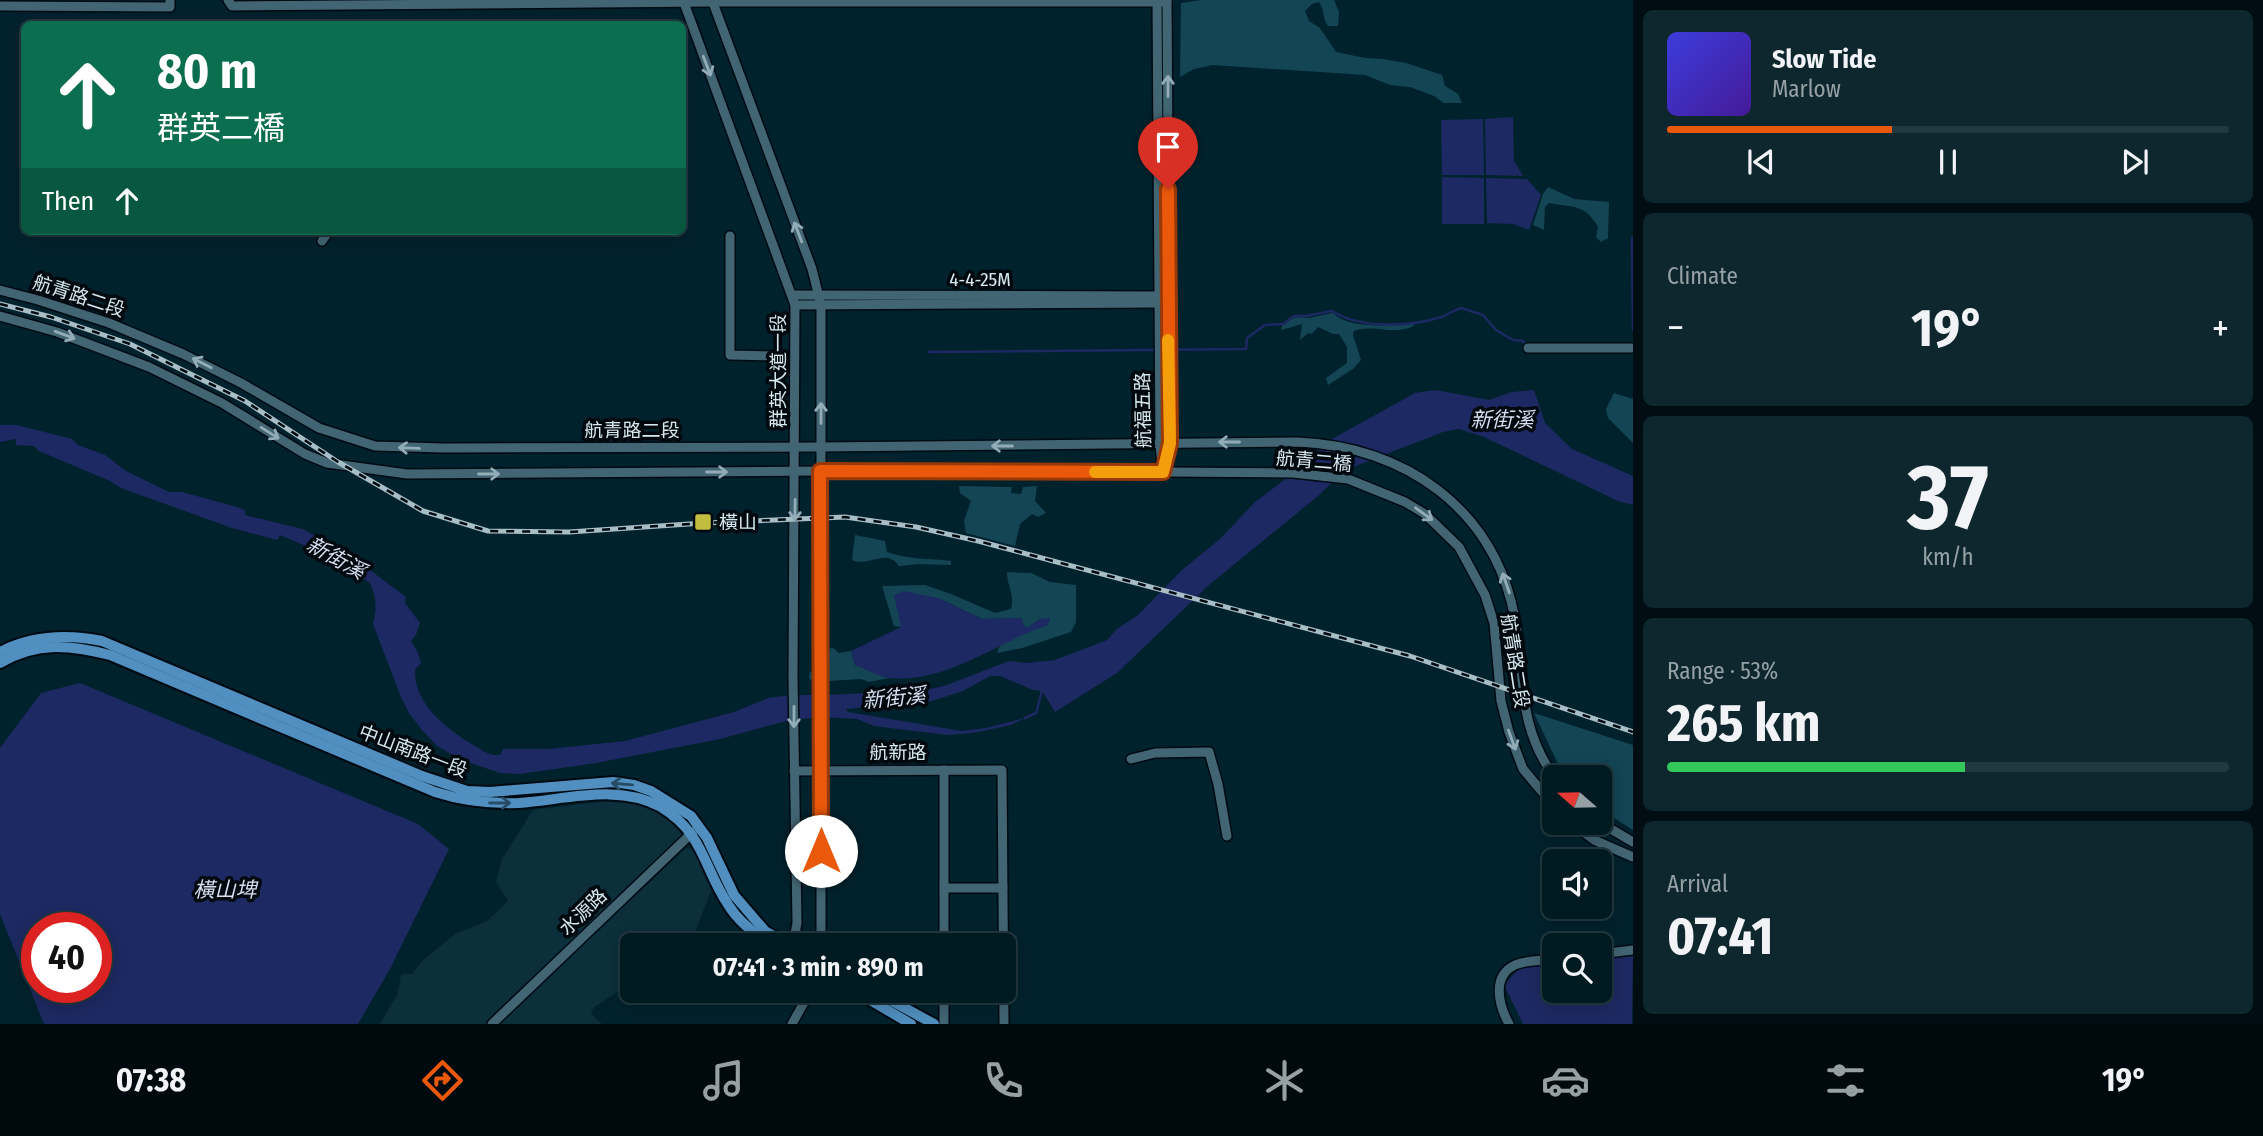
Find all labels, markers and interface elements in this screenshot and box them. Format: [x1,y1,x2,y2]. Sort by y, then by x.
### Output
text: 80 m [157,42,257,101]
text: Slow Tide [1772,44,1876,75]
icon: ahead [42,49,133,140]
one-way arrow [702,55,714,77]
one-way arrow [1161,75,1174,98]
text: Marlow [1772,75,1841,103]
text: 群英二橋 [157,109,285,147]
pin [1138,117,1198,189]
icon: arrive [1149,128,1187,166]
icon: previous [1742,143,1780,181]
icon: pause [1929,143,1967,181]
icon: next [2116,143,2154,181]
icon: ahead [108,182,146,220]
text: Then [42,186,94,217]
one-way arrow [790,221,803,243]
text: Climate [1667,262,1738,290]
street label: 4-4-25M [949,268,1011,291]
street label: 航青路二段 [30,270,128,322]
text: 19° [1911,297,1985,360]
text: − [1667,305,1684,351]
text: + [2212,305,2229,351]
street label: 群英大道一段 [767,314,790,428]
one-way arrow [54,330,76,342]
one-way arrow [192,356,212,370]
street label: 航福五路 [1131,372,1155,448]
one-way arrow [814,402,828,425]
water label: 新街溪 [1471,407,1536,433]
street label: 航青路二段 [584,419,680,442]
one-way arrow [260,426,280,440]
one-way arrow [1218,436,1241,449]
one-way arrow [991,439,1014,453]
one-way arrow [398,441,421,454]
text: 37 [1907,443,1989,552]
street label: 航青二橋 [1275,446,1353,476]
one-way arrow [705,465,728,479]
one-way arrow [477,467,500,481]
one-way arrow [788,498,802,521]
one-way arrow [1414,506,1433,521]
place label: 橫山 [719,511,757,534]
marker: 橫山 [693,512,713,532]
water label: 新街溪 [302,531,372,586]
text: km/h [1922,543,1974,571]
one-way arrow [1499,572,1511,594]
street label: 航青路二段 [1496,612,1534,710]
text: Range · 53% [1667,657,1778,685]
water label: 新街溪 [861,682,930,714]
text: 265 km [1667,692,1821,755]
one-way arrow [787,705,801,728]
street label: 中山南路一段 [356,720,470,782]
one-way arrow [1507,729,1519,751]
street label: 航新路 [869,741,927,764]
north arrow [1542,765,1612,835]
map controls [1542,765,1612,1003]
one-way arrow [611,777,633,790]
one-way arrow [489,796,512,810]
position arrow [784,814,858,888]
button: sound [1542,849,1612,919]
text: Arrival [1667,870,1728,898]
water label: 橫山埤 [194,877,259,903]
street label: 水源路 [555,884,611,940]
text: 07:41 [1667,905,1774,968]
speed limit sign: 40 [21,912,112,1003]
button: search [1542,933,1612,1003]
text: 07:41 · 3 min · 890 m [712,952,924,983]
icon: directions [418,1056,467,1105]
icon: music [699,1056,748,1105]
icon: phone [979,1056,1028,1105]
icon: climate [1260,1056,1309,1105]
icon: car [1541,1056,1590,1105]
icon: filters [1821,1056,1870,1105]
text: 07:38 [116,1061,186,1099]
text: 19° [2102,1061,2147,1099]

